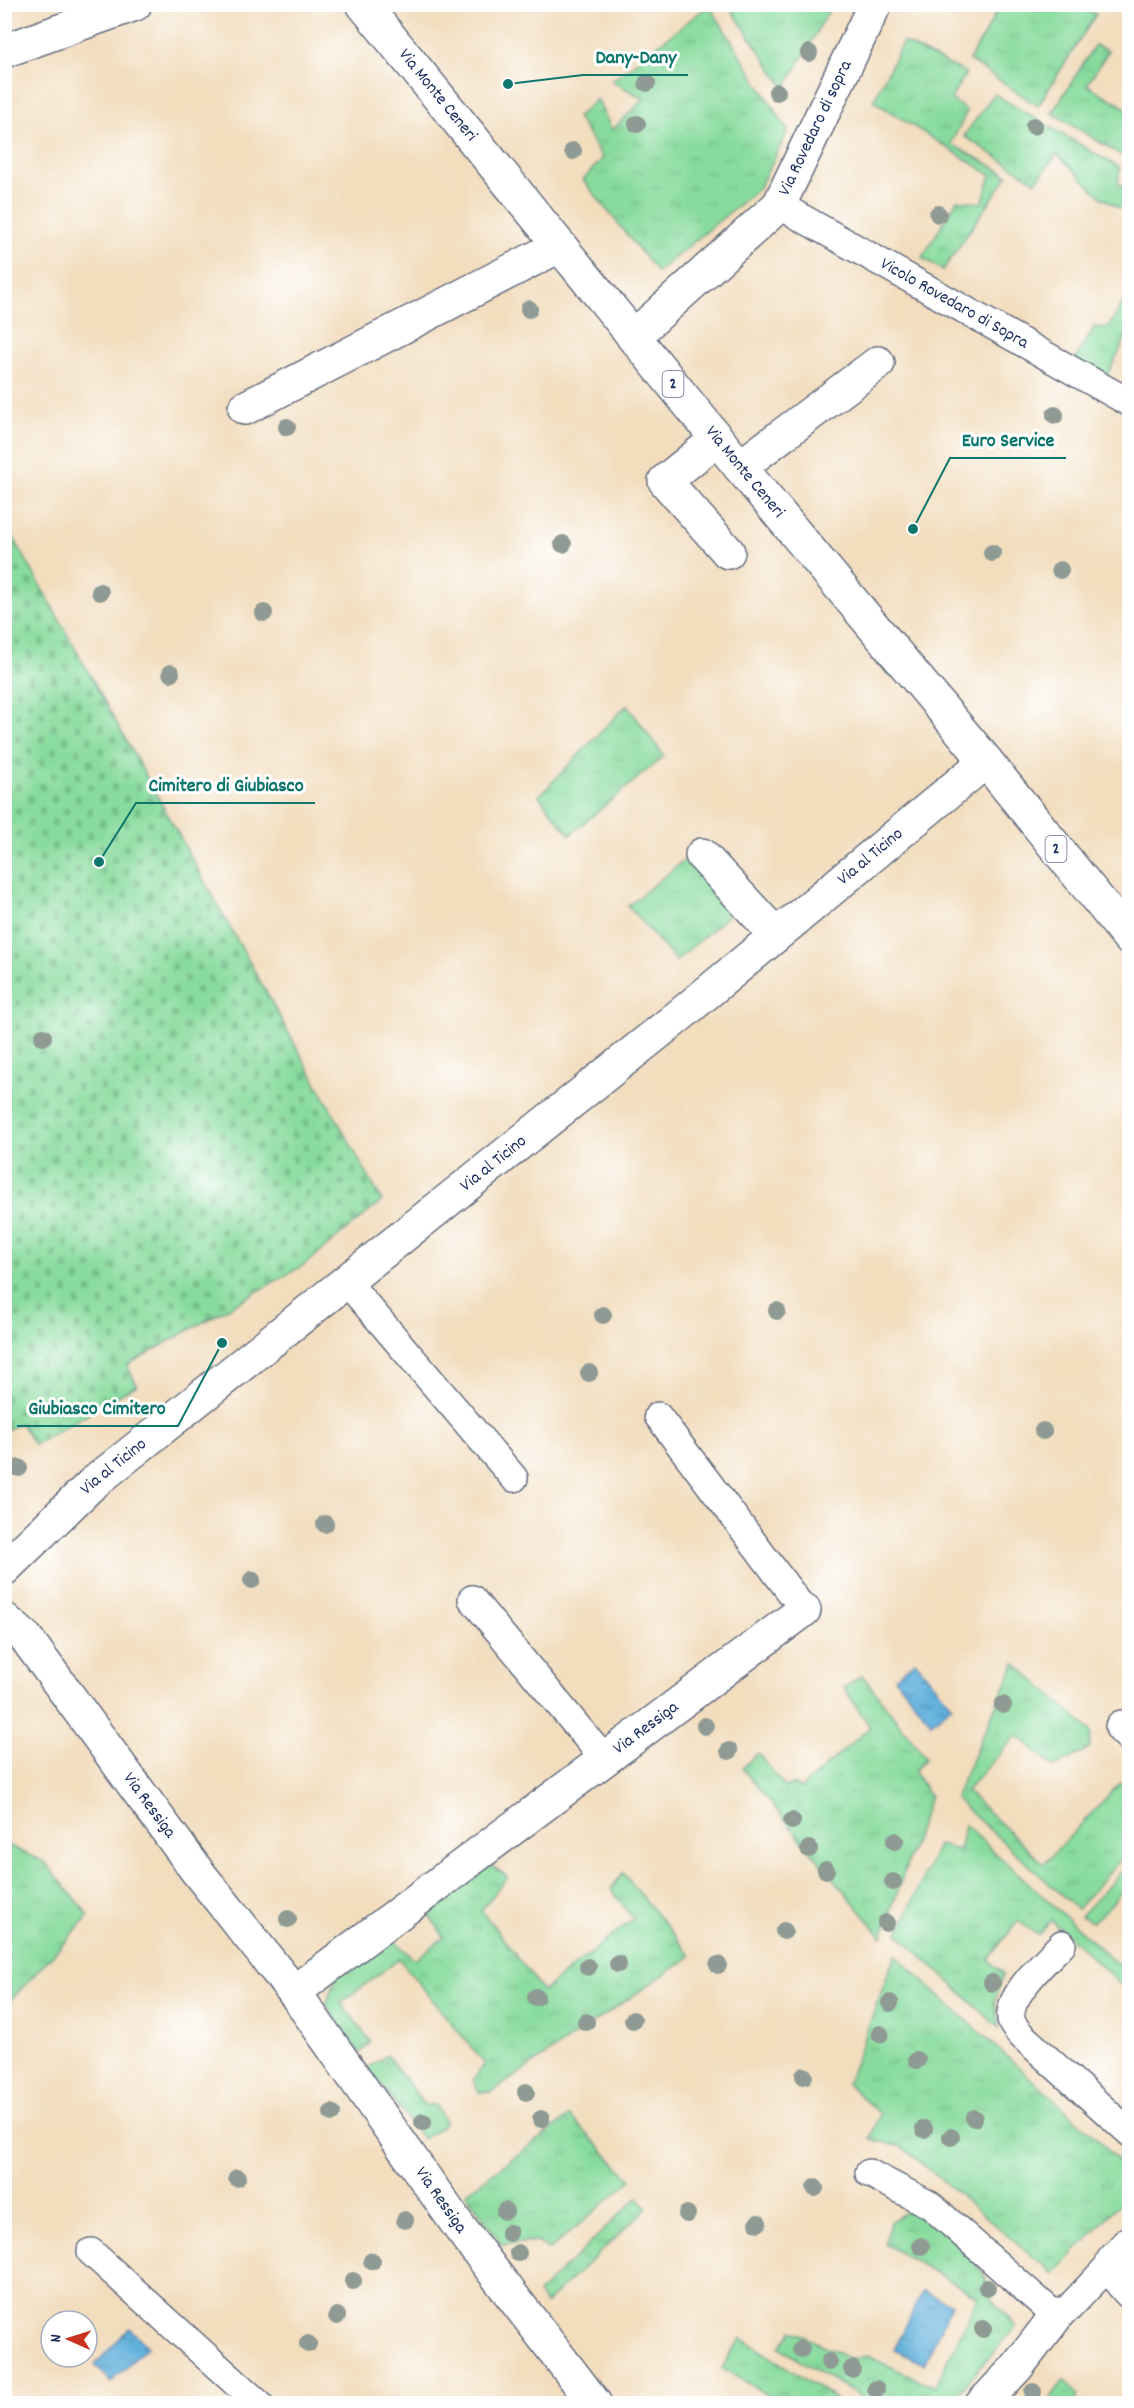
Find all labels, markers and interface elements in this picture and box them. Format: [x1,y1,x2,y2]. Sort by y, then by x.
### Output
callout: Dany-Dany [583,37,688,75]
street label: Via Monte Ceneri [392,44,483,147]
text: Dany-Dany [596,45,677,73]
street label: Via Rovedaro di sopra [773,56,859,200]
street label: Vicolo Rovedaro di Sopra [875,252,1033,356]
road number: 2 [662,371,684,397]
callout: Euro Service [950,420,1066,458]
street label: Via Monte Ceneri [699,421,790,524]
text: Euro Service [962,428,1054,456]
callout: Cimitero di Giubiasco [136,765,315,803]
text: Cimitero di Giubiasco [148,773,304,801]
street label: Via al Ticino [832,822,909,892]
road number: 2 [1046,836,1066,862]
street label: Via al Ticino [455,1129,532,1198]
callout: Giubiasco Cimitero [17,1388,178,1426]
text: Giubiasco Cimitero [28,1396,166,1424]
street label: Via al Ticino [75,1432,152,1501]
street label: Via Ressiga [608,1695,685,1761]
street label: Via Ressiga [116,1768,182,1844]
street label: Via Ressiga [409,2162,473,2239]
north arrow [39,2309,99,2369]
text: N [45,2334,68,2343]

